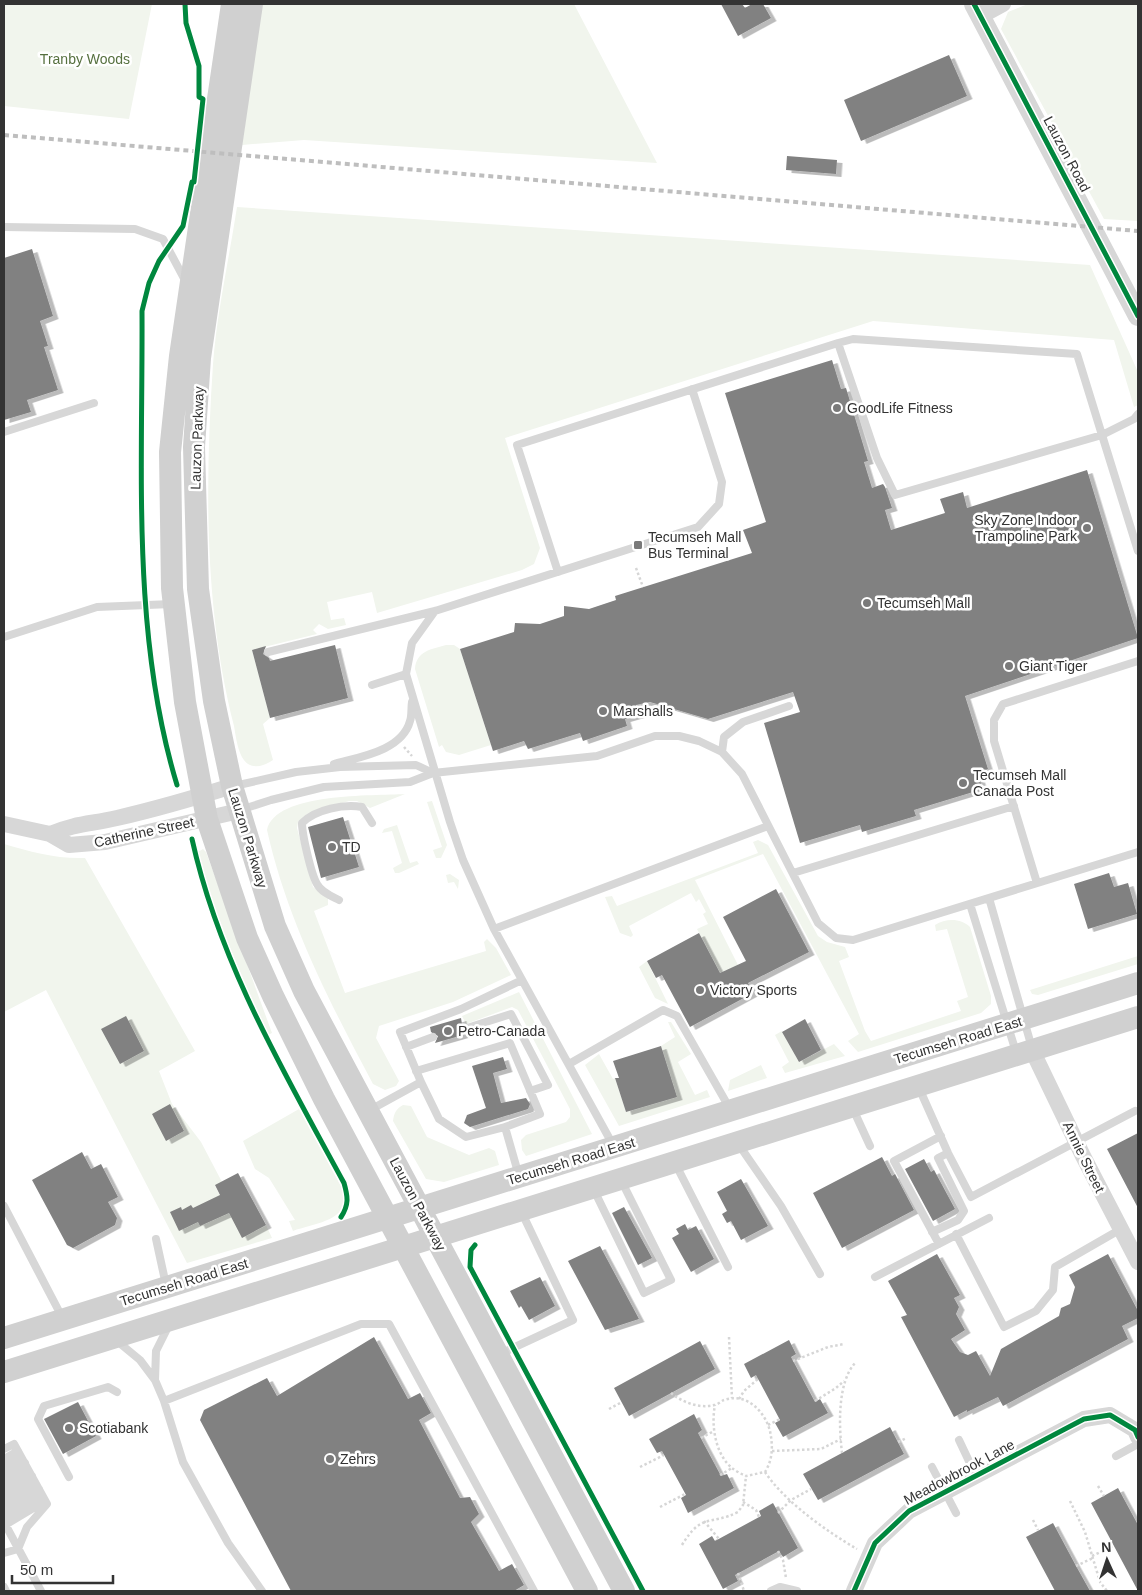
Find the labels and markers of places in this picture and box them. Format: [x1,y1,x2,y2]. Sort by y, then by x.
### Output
place label: GoodLife Fitness [847,400,953,416]
marker: GoodLife Fitness [831,402,843,414]
place label: Sky Zone Indoor Trampoline Park [974,512,1078,544]
marker: Sky Zone Indoor Trampoline Park [1081,522,1093,534]
place label: Tecumseh Mall Bus Terminal [648,529,741,561]
marker: Tecumseh Mall Bus Terminal [632,539,644,551]
place label: Tecumseh Mall [877,595,970,611]
marker: Tecumseh Mall [861,597,873,609]
place label: Giant Tiger [1019,658,1088,674]
marker: Giant Tiger [1003,660,1015,672]
place label: Marshalls [613,703,673,719]
marker: Marshalls [597,705,609,717]
place label: Tecumseh Mall Canada Post [973,767,1066,799]
marker: Tecumseh Mall Canada Post [957,777,969,789]
place label: TD [342,839,361,855]
marker: TD [326,841,338,853]
place label: Victory Sports [710,982,797,998]
marker: Victory Sports [694,984,706,996]
place label: Petro-Canada [458,1023,545,1039]
marker: Petro-Canada [442,1025,454,1037]
place label: Scotiabank [79,1420,149,1436]
marker: Scotiabank [63,1422,75,1434]
place label: Zehrs [340,1451,376,1467]
marker: Zehrs [324,1453,336,1465]

